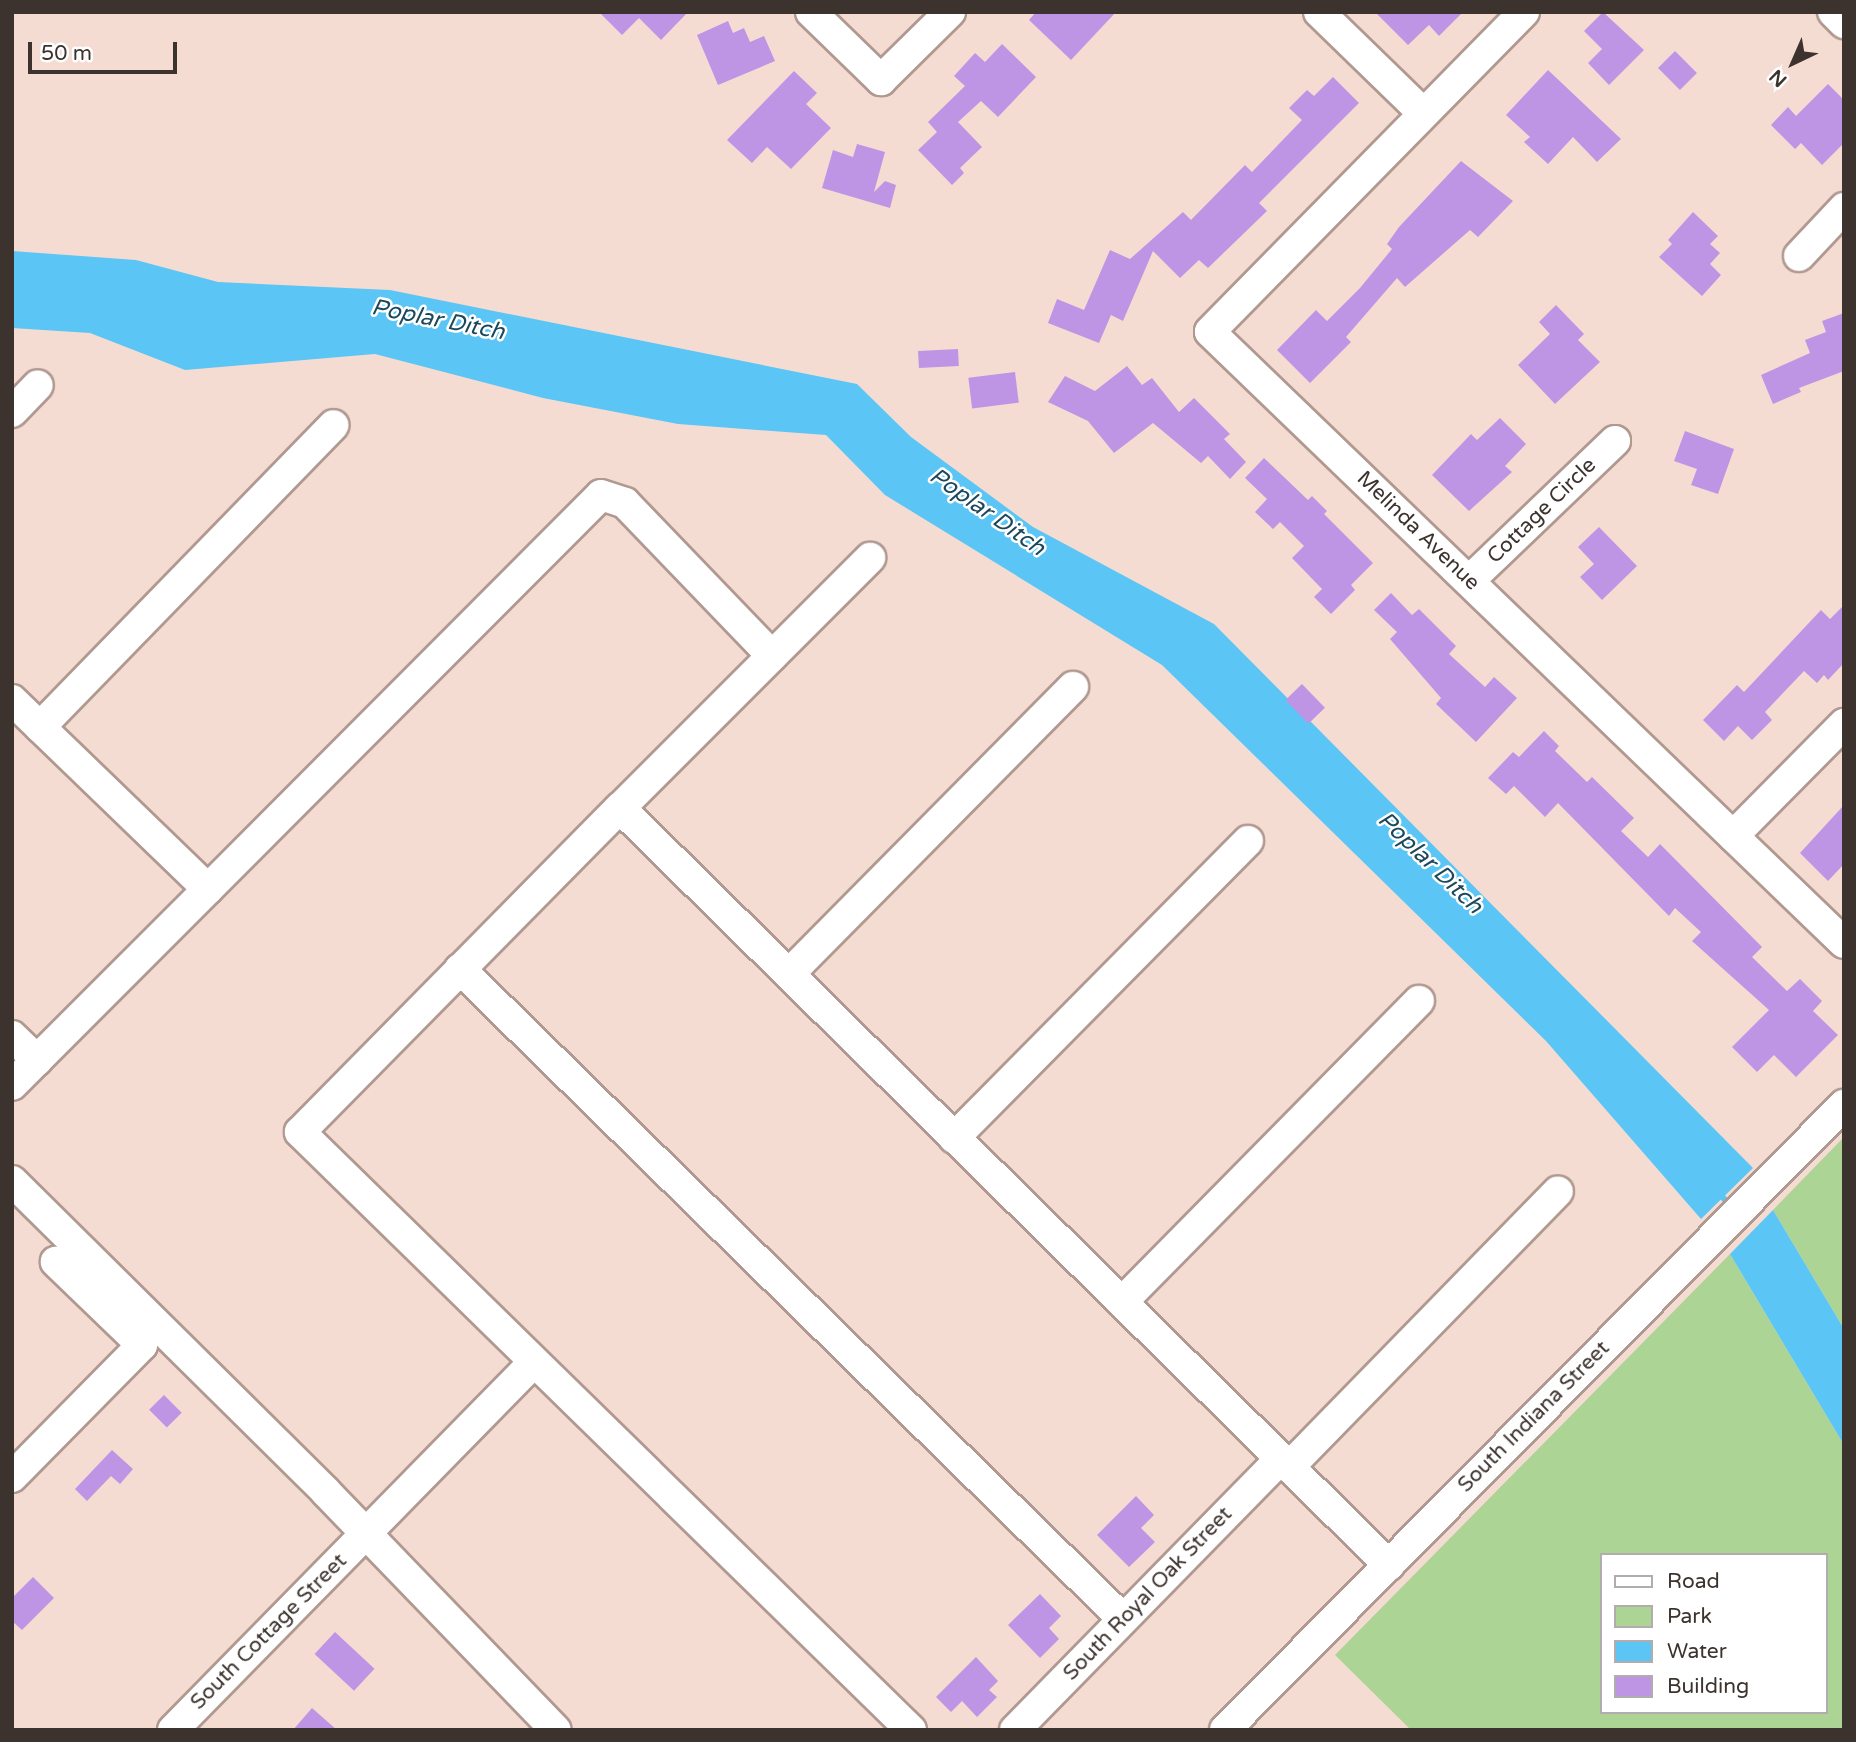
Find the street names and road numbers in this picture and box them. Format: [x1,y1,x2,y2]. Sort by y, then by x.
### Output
street label: Cottage Circle [1482,453,1602,569]
street label: Melinda Avenue [1351,466,1485,596]
street label: South Indiana Street [1453,1336,1615,1498]
street label: South Royal Oak Street [1059,1502,1237,1686]
street label: South Cottage Street [186,1549,352,1715]

